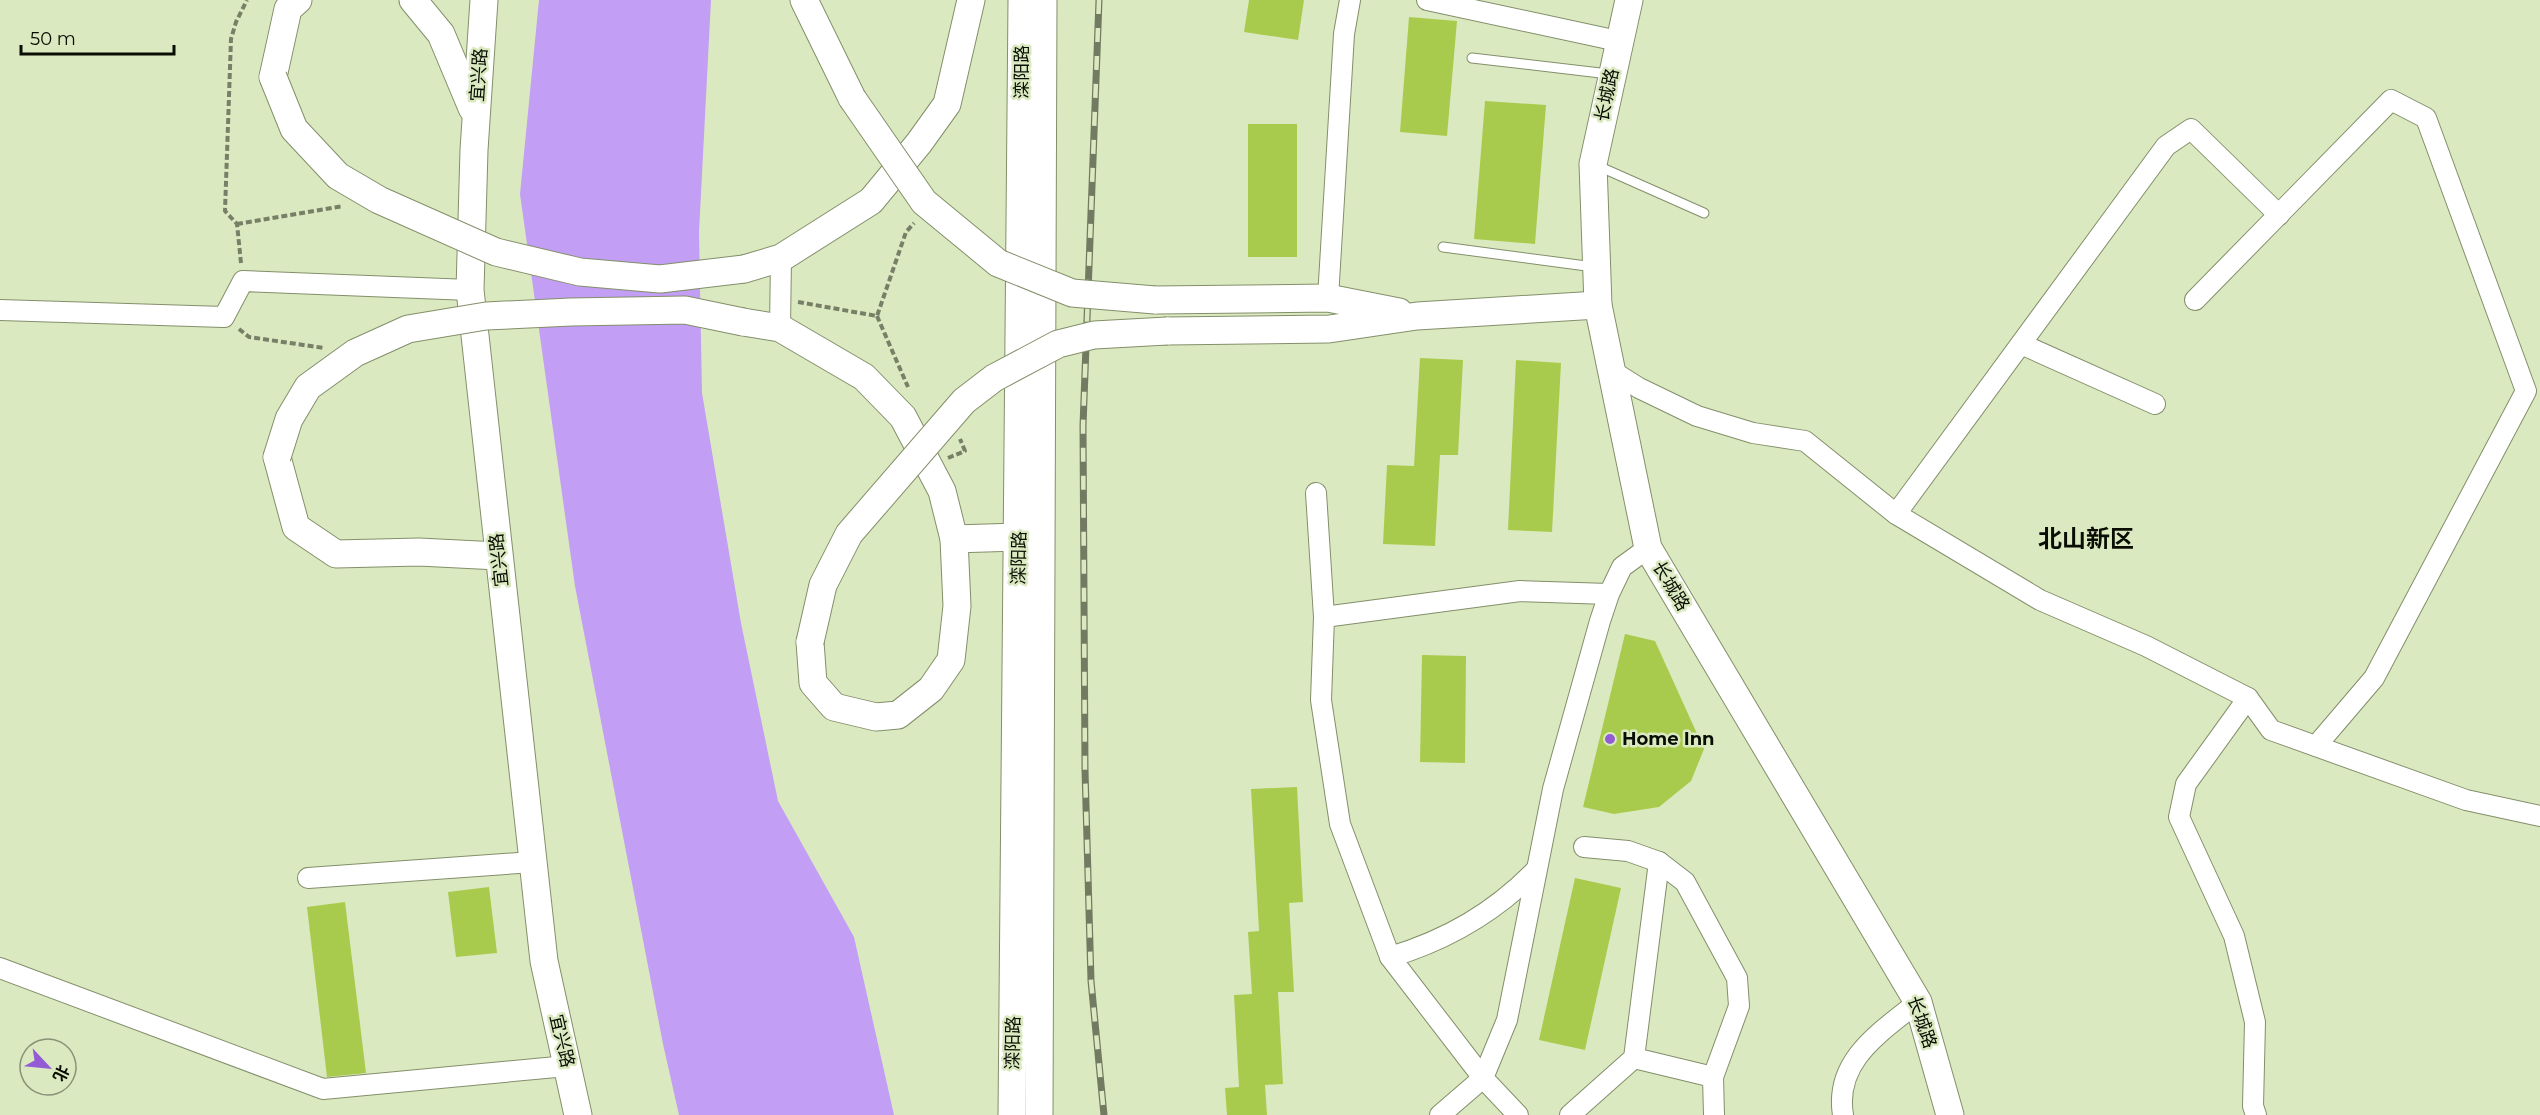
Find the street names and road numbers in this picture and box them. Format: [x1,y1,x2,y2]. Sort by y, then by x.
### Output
street label: 滦阳路 [1011,45,1033,99]
street label: 宜兴路 [466,47,492,103]
street label: 长城路 [1591,66,1623,124]
street label: 滦阳路 [1008,531,1030,585]
street label: 宜兴路 [485,532,513,588]
street label: 长城路 [1648,557,1694,615]
street label: 长城路 [1903,993,1941,1051]
street label: 宜兴路 [545,1012,579,1070]
street label: 滦阳路 [1002,1016,1024,1070]

